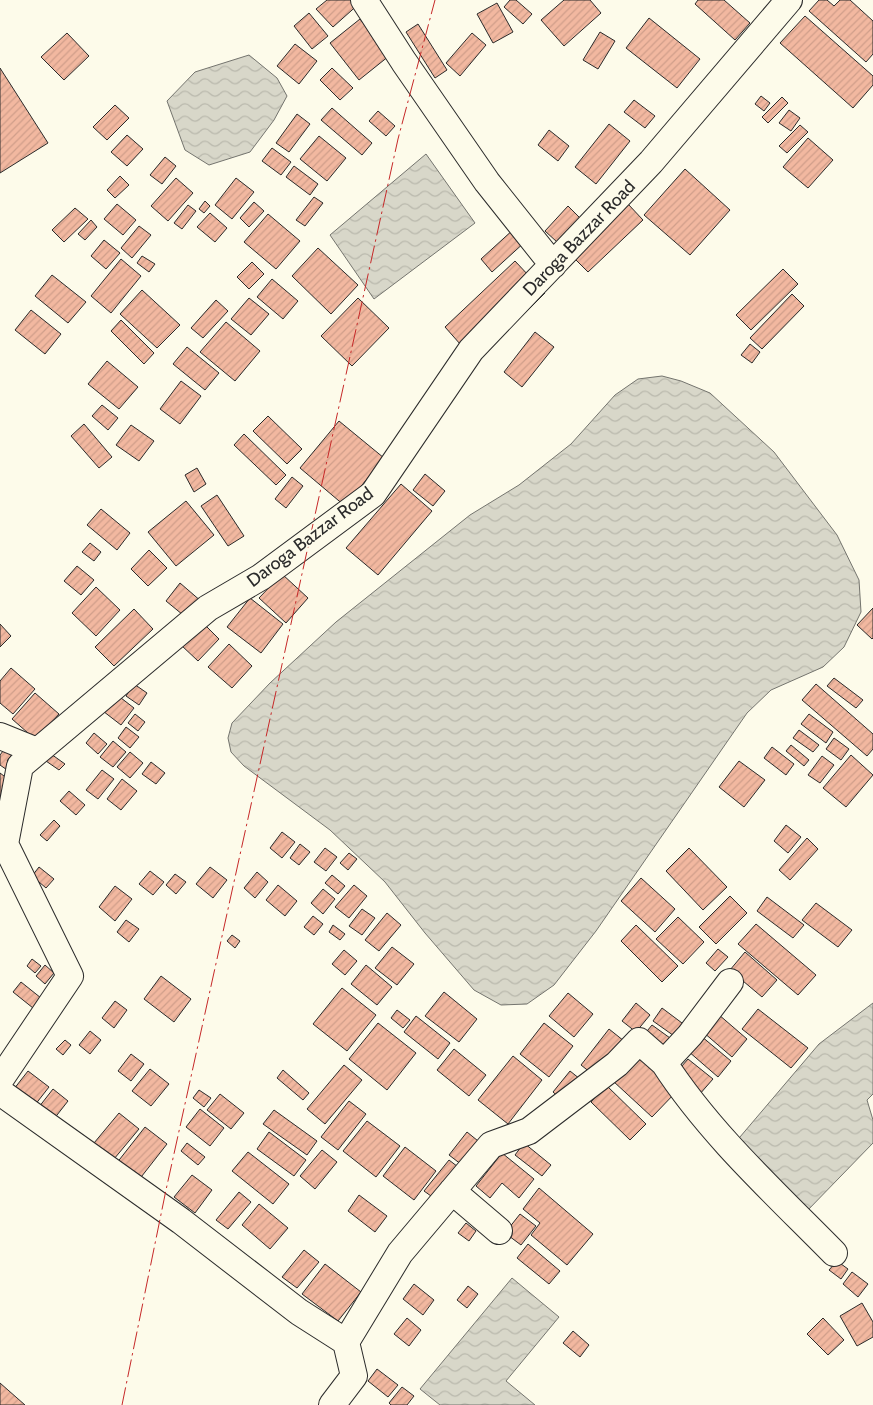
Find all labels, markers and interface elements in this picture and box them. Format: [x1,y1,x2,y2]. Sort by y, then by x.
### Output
street label: Daroga Bazzar Road [518,176,640,300]
street label: Daroga Bazzar Road [243,482,377,592]

